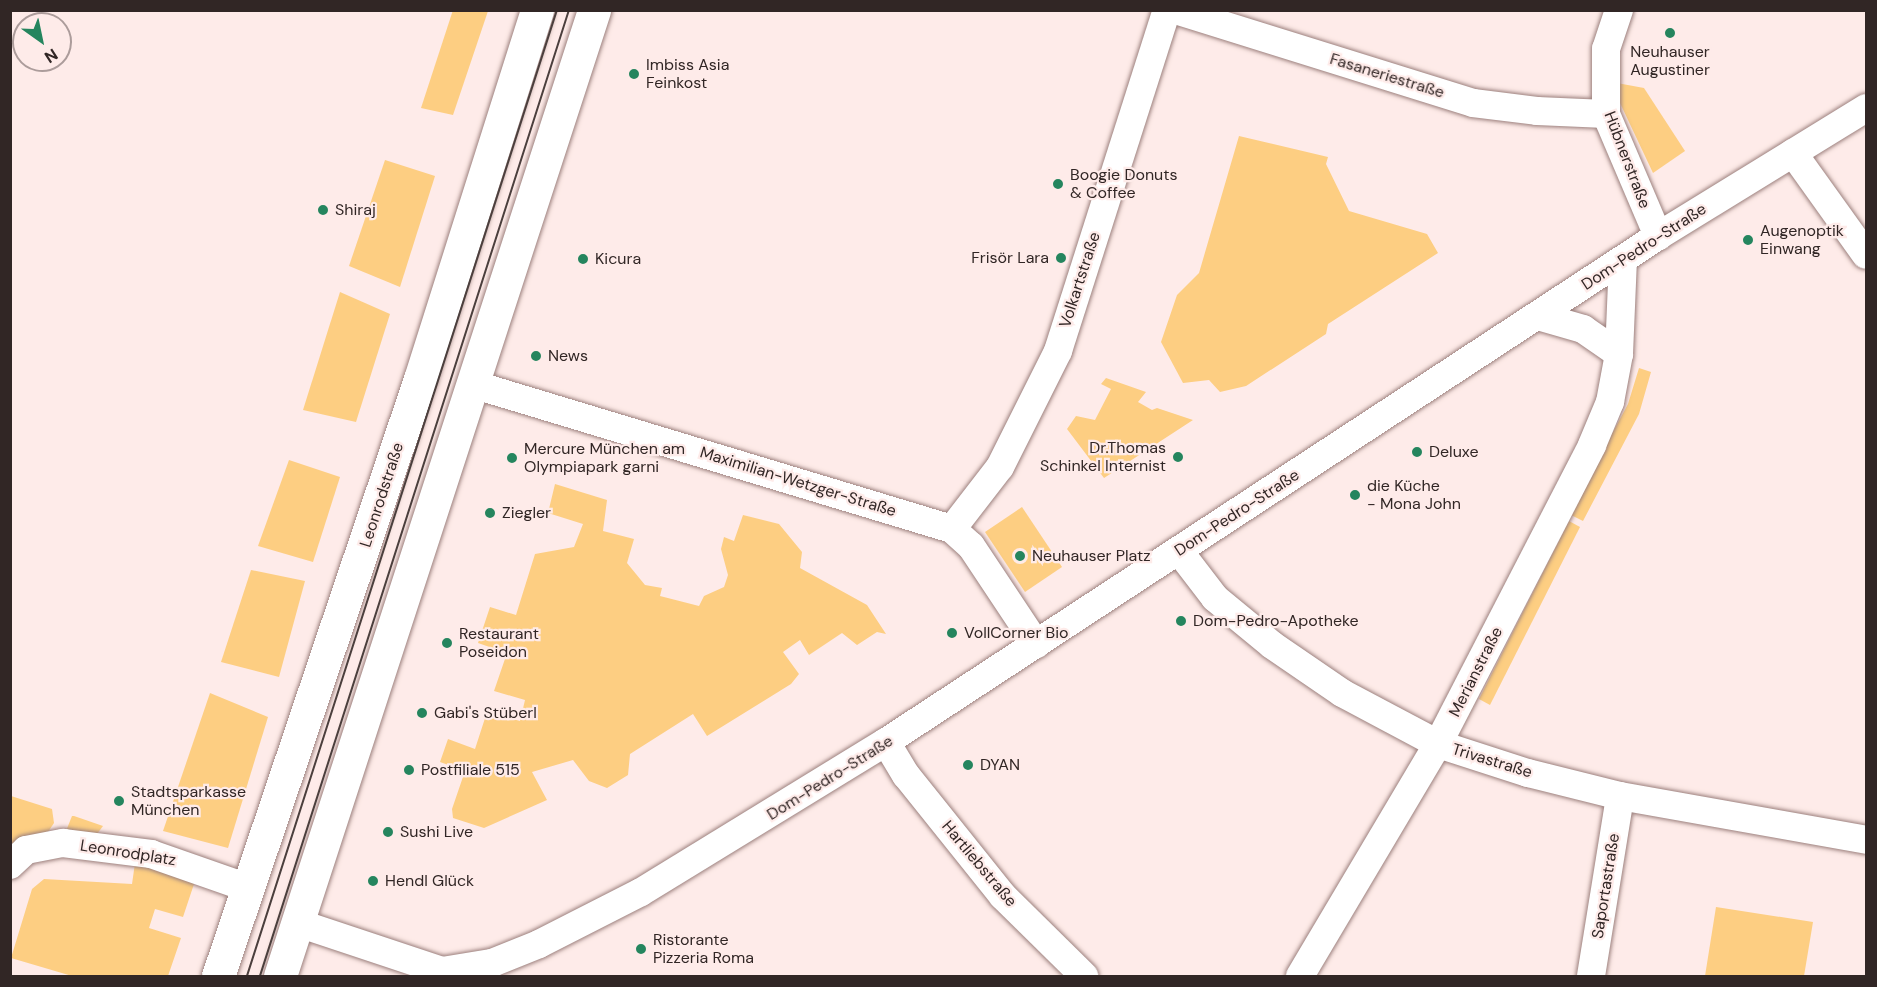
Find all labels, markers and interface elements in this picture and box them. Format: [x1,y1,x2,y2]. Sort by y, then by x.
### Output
north arrow [12,12,72,72]
marker: Neuhauser Augustiner [1663,26,1677,40]
place label: Neuhauser Augustiner [1630,42,1710,80]
text: N [40,44,62,68]
street label: Fasaneriestraße [1327,49,1447,103]
place label: Imbiss Asia Feinkost [646,55,729,93]
marker: Imbiss Asia Feinkost [627,67,641,81]
street label: Hübnerstraße [1600,109,1654,211]
place label: Boogie Donuts & Coffee [1070,165,1178,203]
marker: Boogie Donuts & Coffee [1051,177,1065,191]
place label: Shiraj [335,200,376,220]
street label: Dom-Pedro-Straße [1578,200,1710,294]
marker: Shiraj [316,203,330,217]
place label: Augenoptik Einwang [1760,221,1844,259]
street label: Volkartstraße [1055,230,1105,330]
marker: Augenoptik Einwang [1741,233,1755,247]
place label: Frisör Lara [971,248,1049,268]
place label: Kicura [595,249,641,269]
marker: Frisör Lara [1054,251,1068,265]
marker: Kicura [576,252,590,266]
place label: News [548,346,588,366]
marker: News [529,349,543,363]
place label: Dr.Thomas Schinkel Internist [1040,438,1166,476]
place label: Mercure München am Olympiapark garni [524,439,685,477]
street label: Leonrodstraße [356,440,408,550]
place label: Deluxe [1429,442,1479,462]
street label: Maximilian-Wetzger-Straße [697,443,899,521]
marker: Deluxe [1410,445,1424,459]
marker: Dr.Thomas Schinkel Internist [1171,450,1185,464]
marker: Mercure München am Olympiapark garni [505,451,519,465]
street label: Dom-Pedro-Straße [1171,466,1303,560]
place label: die Küche - Mona John [1367,476,1461,514]
marker: die Küche - Mona John [1348,488,1362,502]
place label: Ziegler [502,503,551,523]
marker: Ziegler [483,506,497,520]
place label: Neuhauser Platz [1032,546,1151,566]
marker: Neuhauser Platz [1013,549,1027,563]
place label: Dom-Pedro-Apotheke [1193,611,1359,631]
marker: Dom-Pedro-Apotheke [1174,614,1188,628]
place label: VollCorner Bio [964,623,1069,643]
place label: Restaurant Poseidon [459,624,539,662]
street label: Merianstraße [1445,624,1507,720]
marker: VollCorner Bio [945,626,959,640]
marker: Restaurant Poseidon [440,636,454,650]
place label: Gabi's Stüberl [434,703,537,723]
marker: Gabi's Stüberl [415,706,429,720]
street label: Dom-Pedro-Straße [764,732,896,824]
street label: Trivastraße [1450,740,1534,782]
place label: DYAN [980,755,1020,775]
marker: DYAN [961,758,975,772]
place label: Postfiliale 515 [421,760,520,780]
marker: Postfiliale 515 [402,763,416,777]
place label: Stadtsparkasse München [131,782,246,820]
marker: Stadtsparkasse München [112,794,126,808]
street label: Hartliebstraße [937,817,1021,911]
place label: Sushi Live [400,822,473,842]
marker: Sushi Live [381,825,395,839]
street label: Saportastraße [1588,832,1624,940]
street label: Leonrodplatz [79,836,177,870]
place label: Hendl Glück [385,871,474,891]
marker: Hendl Glück [366,874,380,888]
place label: Ristorante Pizzeria Roma [653,930,754,968]
marker: Ristorante Pizzeria Roma [634,942,648,956]

